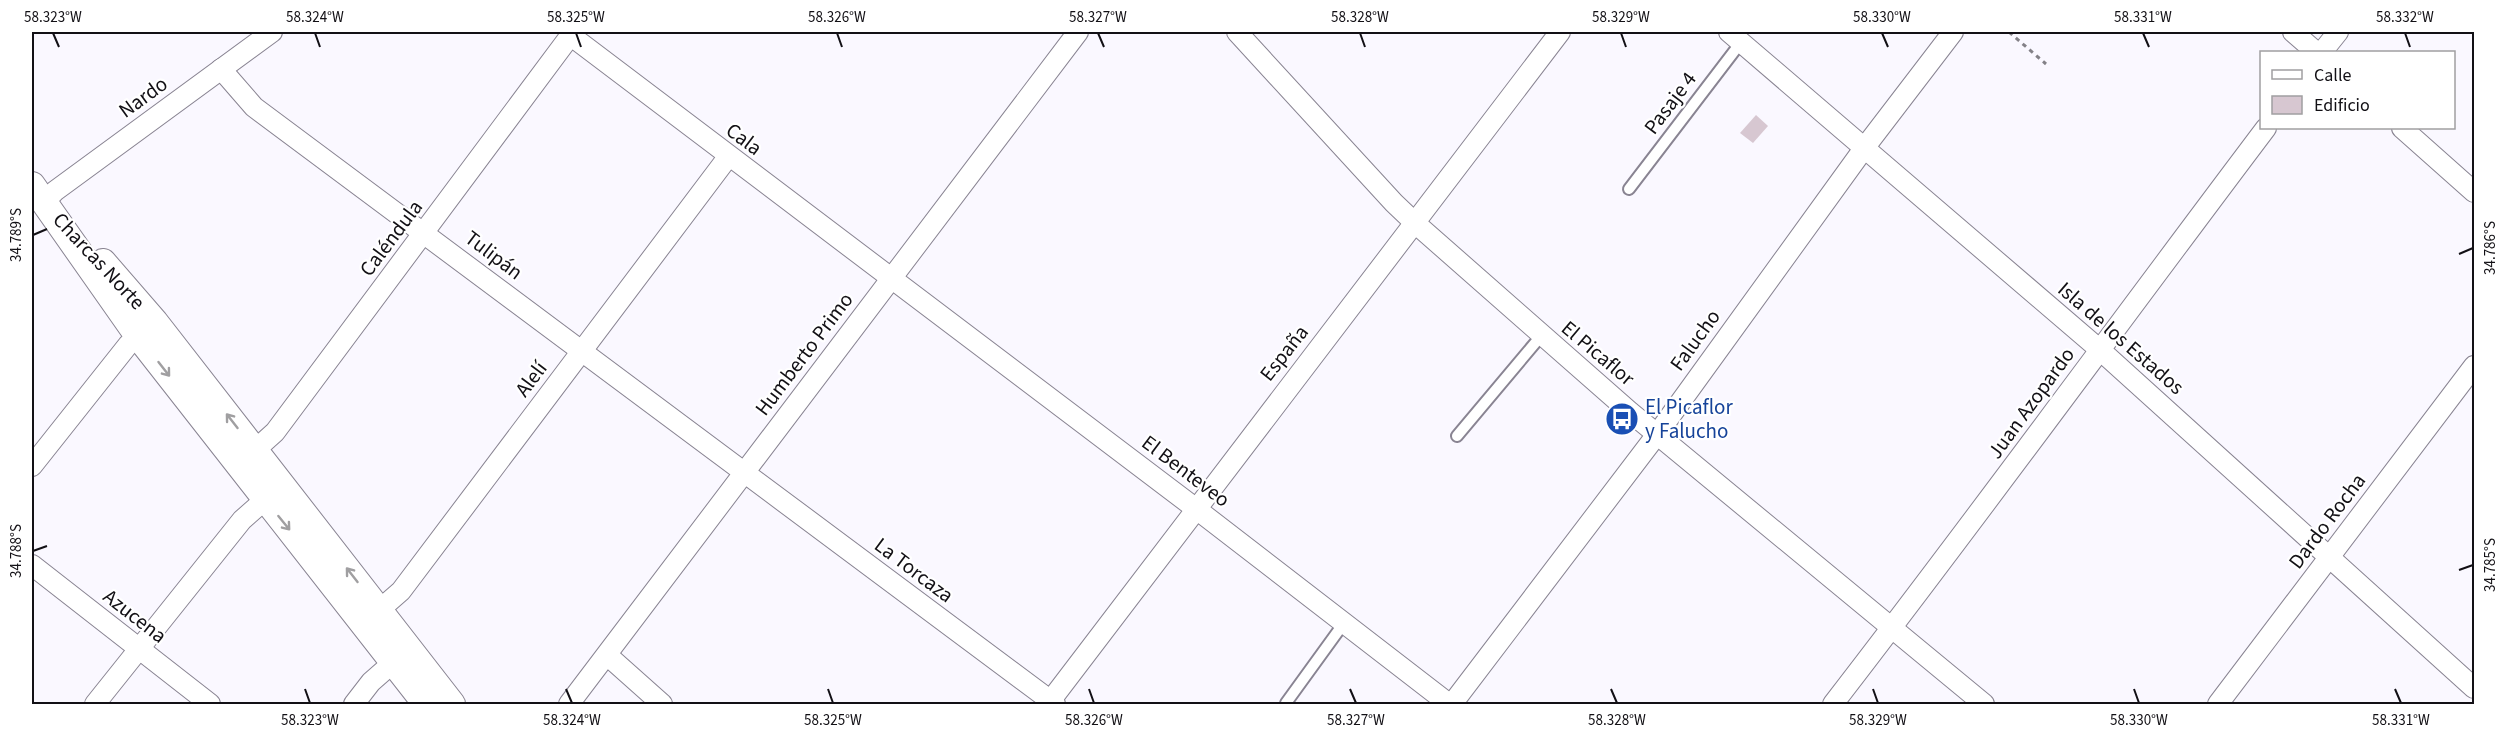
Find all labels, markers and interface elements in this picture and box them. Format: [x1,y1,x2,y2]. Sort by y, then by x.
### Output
text: 58.323°W [24,7,82,28]
text: 58.324°W [286,7,344,28]
text: 58.325°W [547,7,605,28]
text: 58.326°W [808,7,866,28]
text: 58.327°W [1069,7,1127,28]
text: 58.328°W [1331,7,1389,28]
text: 58.329°W [1592,7,1650,28]
text: 58.330°W [1853,7,1911,28]
text: 58.331°W [2114,7,2172,28]
text: 58.332°W [2376,7,2434,28]
legend [2260,51,2455,129]
text: Calle [2314,63,2352,88]
street label: Pasaje 4 [1637,66,1703,140]
street label: Nardo [112,69,174,125]
text: Edificio [2314,93,2370,118]
street label: Cala [720,115,768,163]
street label: Caléndula [352,193,430,283]
street label: Charcas Norte [46,206,152,316]
text: 34.789°S [6,208,27,262]
text: 34.786°S [2480,221,2501,275]
street label: Tulipán [459,223,529,287]
street label: Isla de los Estados [2051,275,2191,402]
street label: Humberto Primo [748,286,860,422]
street label: Falucho [1662,303,1728,377]
street label: El Picaflor [1555,313,1642,393]
street label: España [1253,319,1315,387]
street label: Juan Azopardo [1980,341,2082,465]
street label: Alelí [508,354,555,403]
one-way arrow [158,361,171,377]
place label: El Picaflor y Falucho [1645,392,1733,446]
bus stop icon: El Picaflor y Falucho [1604,401,1640,437]
one-way arrow [226,413,239,429]
street label: El Benteveo [1136,428,1236,514]
street label: Dardo Rocha [2281,467,2373,575]
one-way arrow [278,515,291,531]
text: 34.788°S [6,524,27,578]
street label: La Torcaza [868,530,960,610]
text: 34.785°S [2480,538,2501,592]
one-way arrow [346,567,359,583]
street label: Azucena [97,582,173,650]
text: 58.323°W [281,710,339,731]
text: 58.324°W [543,710,601,731]
text: 58.325°W [804,710,862,731]
text: 58.326°W [1065,710,1123,731]
text: 58.327°W [1327,710,1385,731]
text: 58.328°W [1588,710,1646,731]
text: 58.329°W [1849,710,1907,731]
text: 58.330°W [2110,710,2168,731]
text: 58.331°W [2372,710,2430,731]

